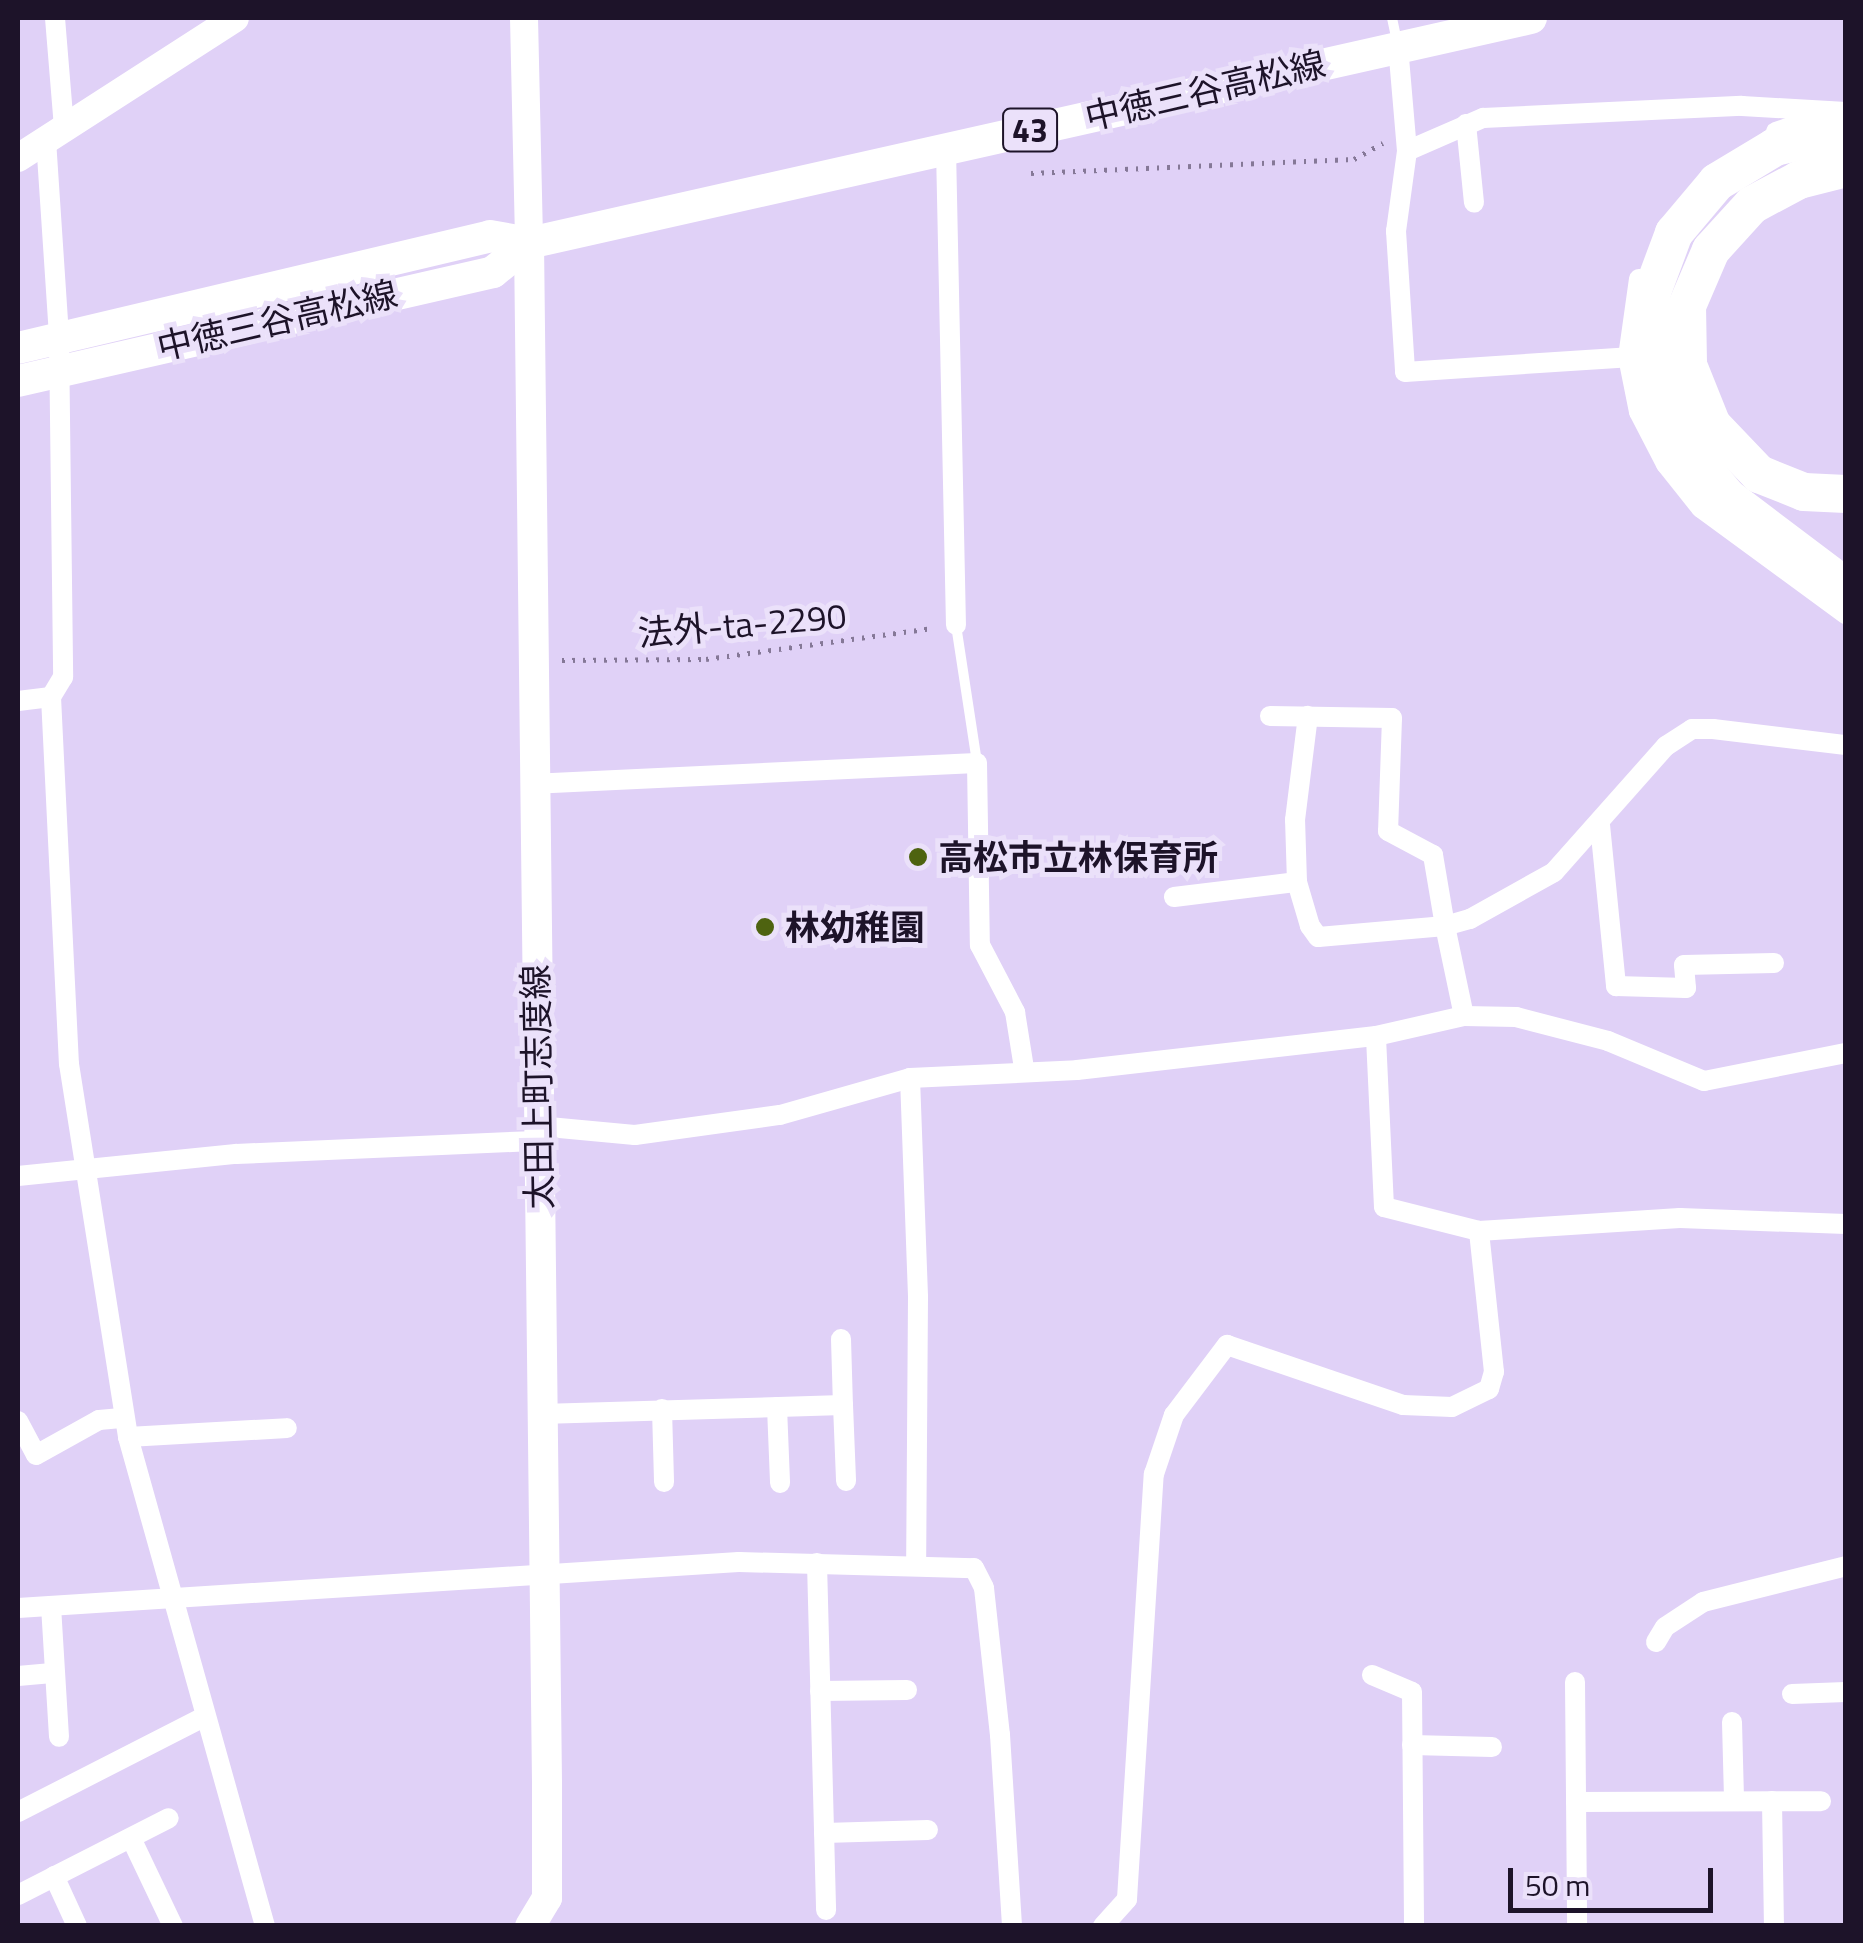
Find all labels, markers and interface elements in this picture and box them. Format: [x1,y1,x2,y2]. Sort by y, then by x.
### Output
street label: 中徳三谷高松線 [1081,42,1329,138]
road number: 43 [1000,103,1060,157]
street label: 中徳三谷高松線 [153,272,401,368]
street label: 法外-ta-2290 [636,594,848,654]
place label: 高松市立林保育所 [938,836,1218,878]
marker: 高松市立林保育所 [907,846,929,868]
place label: 林幼稚園 [785,906,925,948]
marker: 林幼稚園 [754,916,776,938]
street label: 太田上町志度線 [514,964,560,1210]
scale bar [1513,1848,1718,1910]
text: 50 m [1525,1862,1590,1908]

